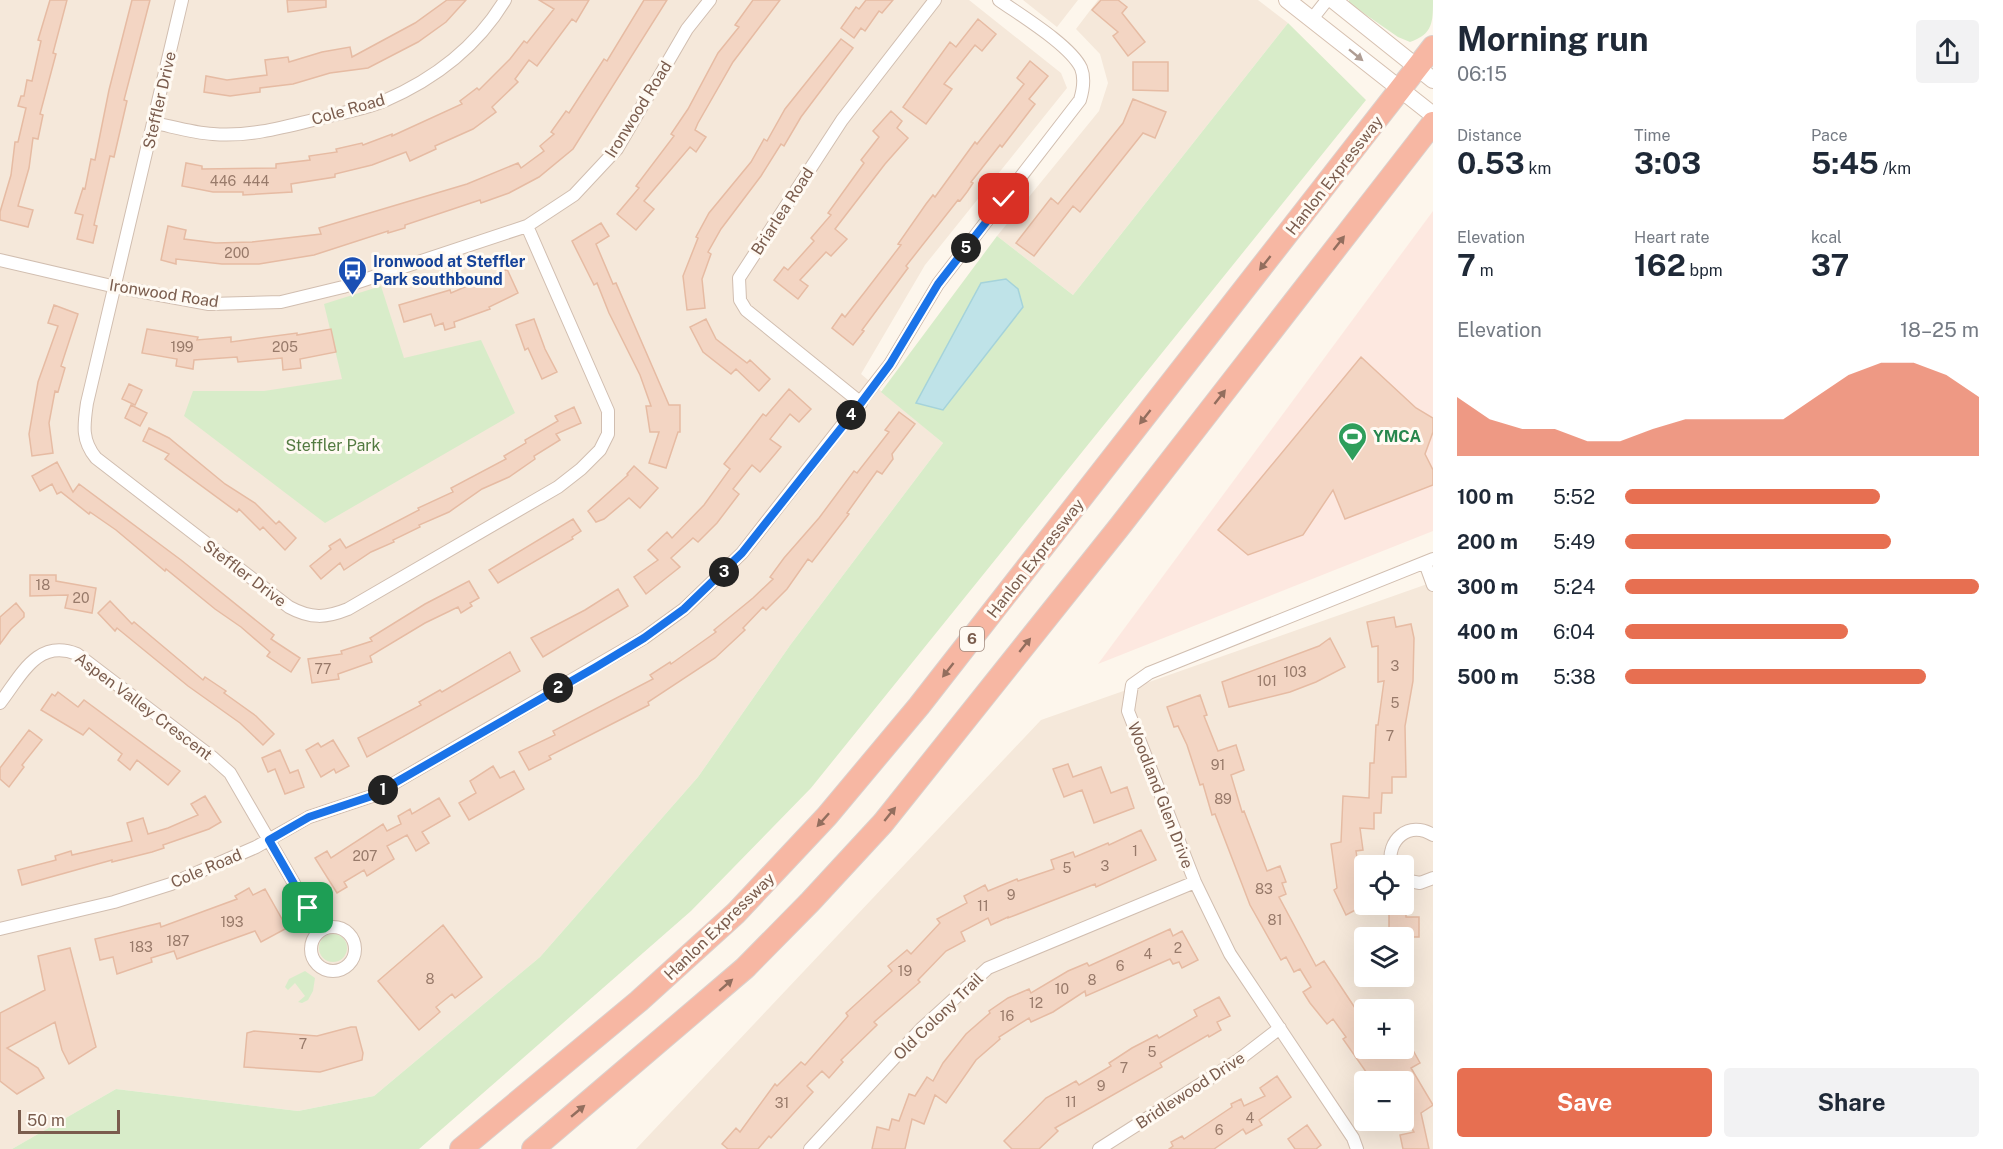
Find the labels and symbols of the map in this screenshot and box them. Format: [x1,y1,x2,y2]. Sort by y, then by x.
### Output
one-way arrow [1348,48,1364,61]
street label: Steffler Drive [139,50,180,151]
street label: Ironwood Road [601,57,676,161]
street label: Cole Road [309,90,387,129]
street label: Hanlon Expressway [1282,112,1387,239]
street label: Briarlea Road [747,164,818,258]
house number: 446 [210,173,236,189]
house number: 444 [243,173,269,189]
pin [978,173,1029,224]
pin: 5 [951,233,981,263]
one-way arrow [1333,235,1345,250]
house number: 200 [224,245,250,261]
place label: Ironwood at Steffler Park southbound [373,252,526,289]
bus stop icon: Ironwood at Steffler Park southbound [336,254,368,296]
one-way arrow [1259,255,1272,271]
street label: Ironwood Road [108,275,220,312]
house number: 199 [170,339,194,355]
house number: 205 [272,339,298,355]
one-way arrow [1214,389,1227,405]
pin: 4 [836,400,866,430]
one-way arrow [1139,409,1152,425]
sports icon: YMCA [1336,420,1368,462]
place label: YMCA [1373,427,1421,446]
park label: Steffler Park [285,436,381,455]
street label: Hanlon Expressway [983,495,1088,622]
street label: Steffler Drive [199,536,290,611]
pin: 3 [709,557,739,587]
house number: 18 [36,577,50,593]
house number: 20 [73,590,89,606]
road number: 6 [960,627,984,651]
one-way arrow [1019,637,1032,653]
street label: Aspen Valley Crescent [71,649,216,764]
house number: 3 [1391,658,1400,674]
house number: 77 [315,661,332,677]
one-way arrow [941,662,954,678]
house number: 103 [1284,664,1307,680]
pin: 2 [543,673,573,703]
house number: 101 [1257,673,1277,689]
house number: 5 [1391,695,1400,711]
street label: Woodland Glen Drive [1124,719,1197,871]
house number: 7 [1386,728,1394,744]
house number: 91 [1211,757,1225,773]
pin: 1 [368,775,398,805]
house number: 89 [1214,791,1232,807]
one-way arrow [884,806,897,822]
one-way arrow [817,812,830,827]
house number: 1 [1132,843,1138,859]
street label: Cole Road [168,845,245,892]
house number: 207 [352,848,378,864]
house number: 3 [1101,858,1110,874]
house number: 5 [1063,860,1072,876]
street label: Hanlon Expressway [660,869,779,984]
house number: 83 [1255,881,1273,897]
pin [282,882,333,933]
house number: 9 [1007,887,1016,903]
house number: 11 [977,898,989,914]
house number: 81 [1268,912,1282,928]
house number: 193 [220,914,244,930]
house number: 187 [167,933,189,949]
house number: 183 [129,939,153,955]
house number: 2 [1174,940,1182,956]
house number: 4 [1144,946,1153,962]
house number: 6 [1116,958,1125,974]
house number: 19 [898,963,912,979]
street label: Old Colony Trail [890,969,987,1064]
house number: 8 [425,971,435,987]
house number: 8 [1087,972,1097,988]
one-way arrow [718,978,734,991]
house number: 10 [1055,981,1069,997]
house number: 12 [1029,995,1043,1011]
house number: 16 [1000,1008,1014,1024]
house number: 7 [299,1036,307,1052]
house number: 5 [1148,1044,1157,1060]
street label: Bridlewood Drive [1132,1048,1248,1133]
house number: 7 [1120,1060,1128,1076]
house number: 9 [1097,1078,1106,1094]
house number: 11 [1065,1094,1077,1110]
house number: 31 [775,1095,789,1111]
one-way arrow [570,1105,586,1118]
scale bar [18,1107,120,1134]
house number: 4 [1246,1110,1255,1126]
house number: 6 [1215,1122,1224,1138]

